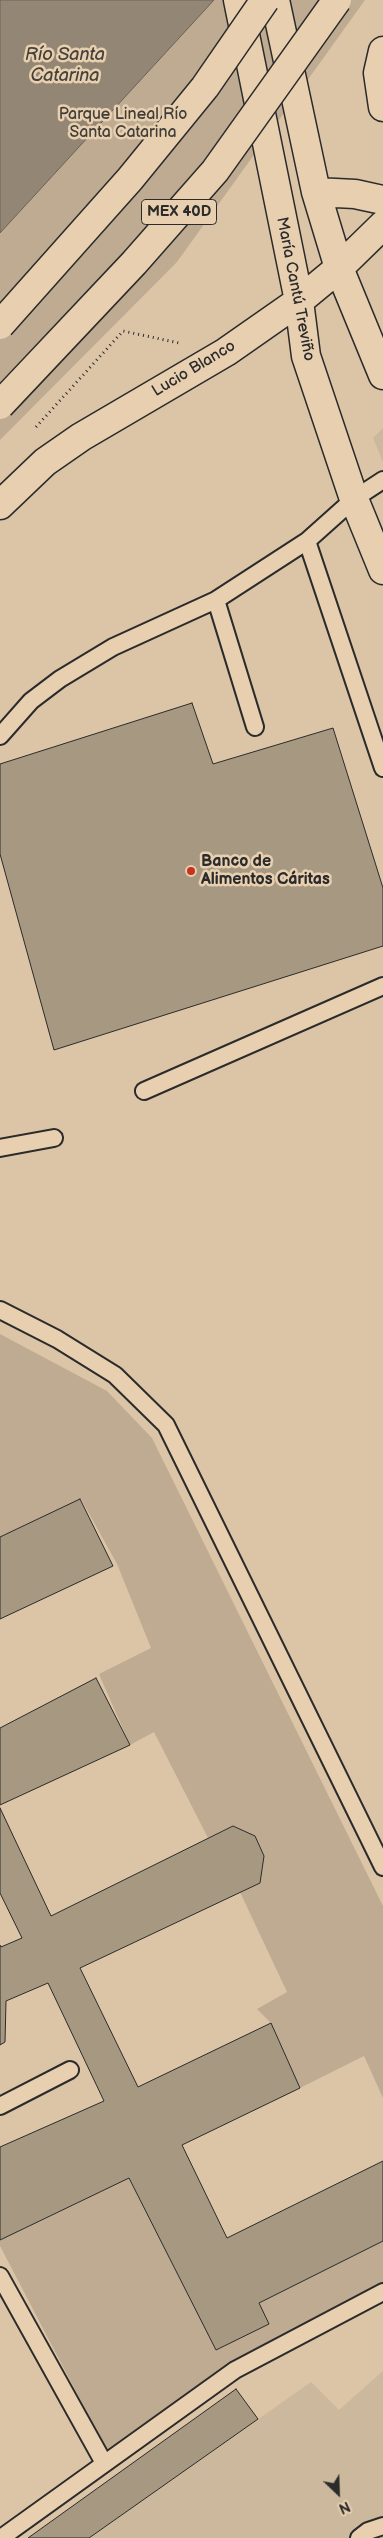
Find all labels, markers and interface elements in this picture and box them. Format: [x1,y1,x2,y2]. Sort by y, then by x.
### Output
water label: Río Santa Catarina [25,44,105,86]
park label: Parque Lineal Río Santa Catarina [59,105,187,143]
road number: MEX 40D [142,200,216,224]
street label: María Cantú Treviño [272,215,318,363]
street label: Lucio Blanco [149,337,239,401]
place label: Banco de Alimentos Cáritas [201,852,330,890]
marker: Banco de Alimentos Cáritas [185,865,197,877]
north arrow [313,2468,363,2518]
text: N [336,2497,353,2517]

